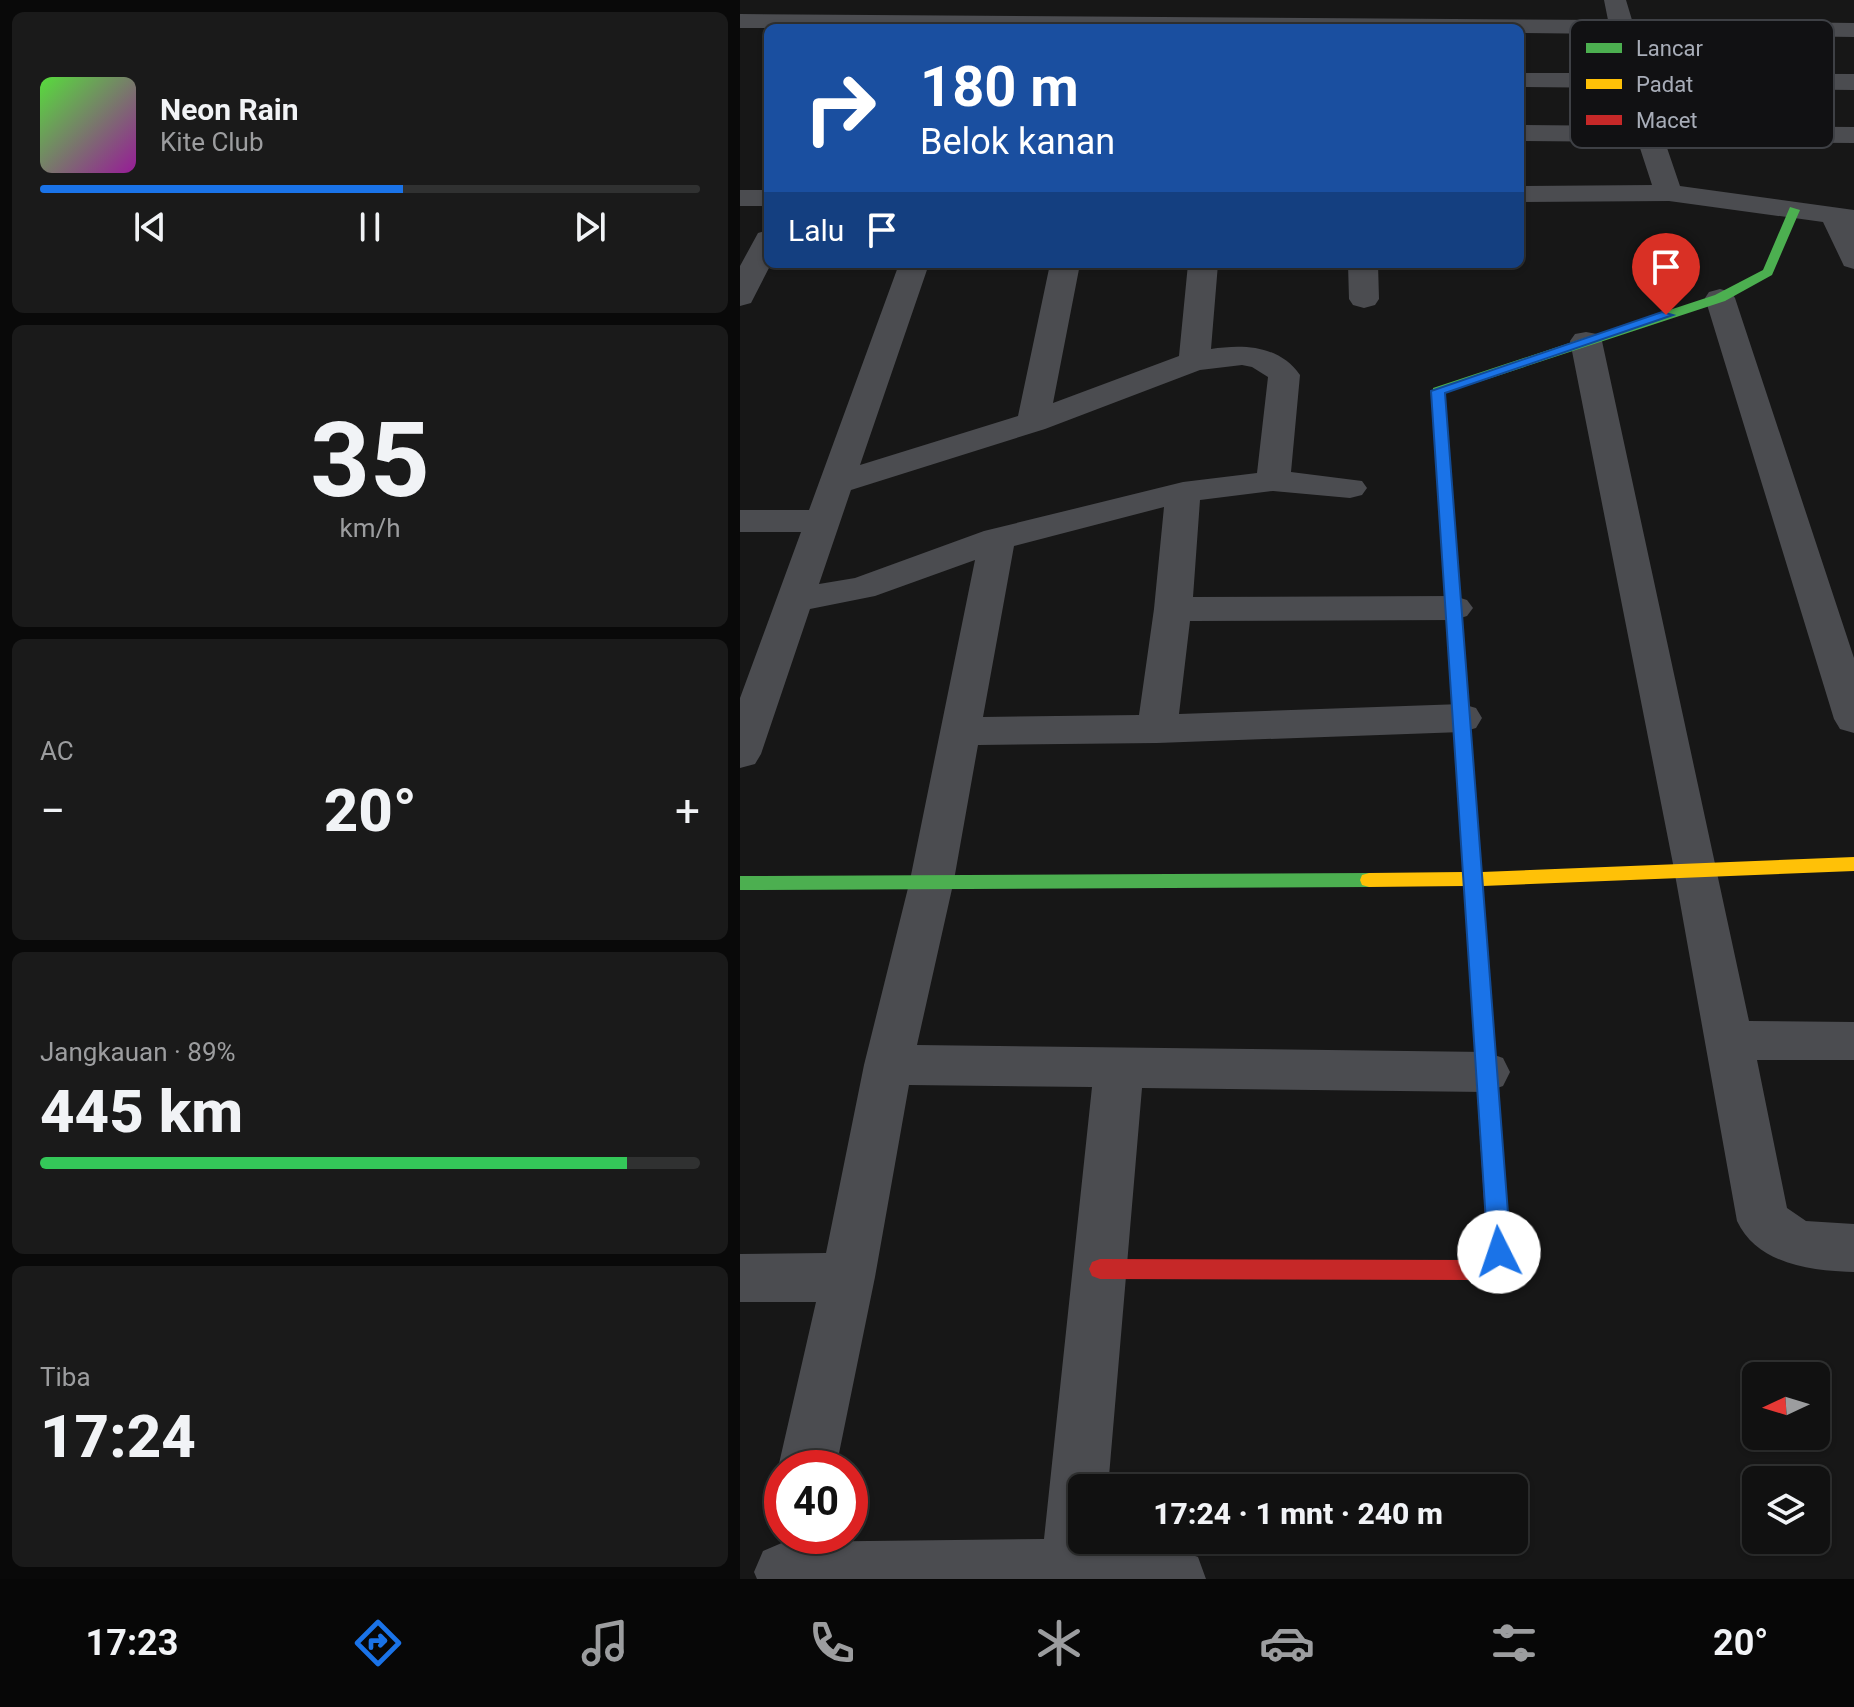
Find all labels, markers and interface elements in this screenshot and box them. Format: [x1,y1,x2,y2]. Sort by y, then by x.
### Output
legend [1570,20,1834,148]
text: Lancar [1636,36,1703,61]
text: 180 m [920,54,1079,120]
icon: right [788,56,892,160]
text: Padat [1636,72,1693,97]
text: Neon Rain [160,92,299,127]
text: Macet [1636,108,1698,133]
text: Belok kanan [920,121,1115,163]
text: Kite Club [160,127,264,157]
icon: previous [128,205,172,249]
icon: pause [348,205,392,249]
icon: next [568,205,612,249]
icon: arrive [860,208,904,252]
text: Lalu [788,213,844,248]
pin [1632,233,1700,315]
icon: arrive [1644,245,1688,289]
text: 35 [310,400,430,521]
text: km/h [339,513,401,543]
text: AC [40,736,74,766]
text: 20° [324,775,417,846]
text: − [40,785,65,837]
text: + [675,785,700,837]
text: Jangkauan · 89% [40,1037,236,1067]
text: 445 km [40,1076,243,1147]
position arrow [1457,1210,1541,1294]
text: Tiba [40,1362,91,1392]
north arrow [1742,1362,1830,1450]
map controls [1742,1362,1830,1554]
text: 17:24 [40,1401,196,1472]
speed limit sign: 40 [764,1450,868,1554]
button: layers [1742,1466,1830,1554]
text: 17:24 · 1 mnt · 240 m [1153,1496,1443,1531]
icon: directions [350,1615,406,1671]
icon: music [577,1615,633,1671]
icon: phone [804,1615,860,1671]
icon: climate [1031,1615,1087,1671]
icon: car [1259,1615,1315,1671]
icon: filters [1486,1615,1542,1671]
text: 17:23 [86,1622,178,1664]
text: 20° [1713,1622,1768,1664]

